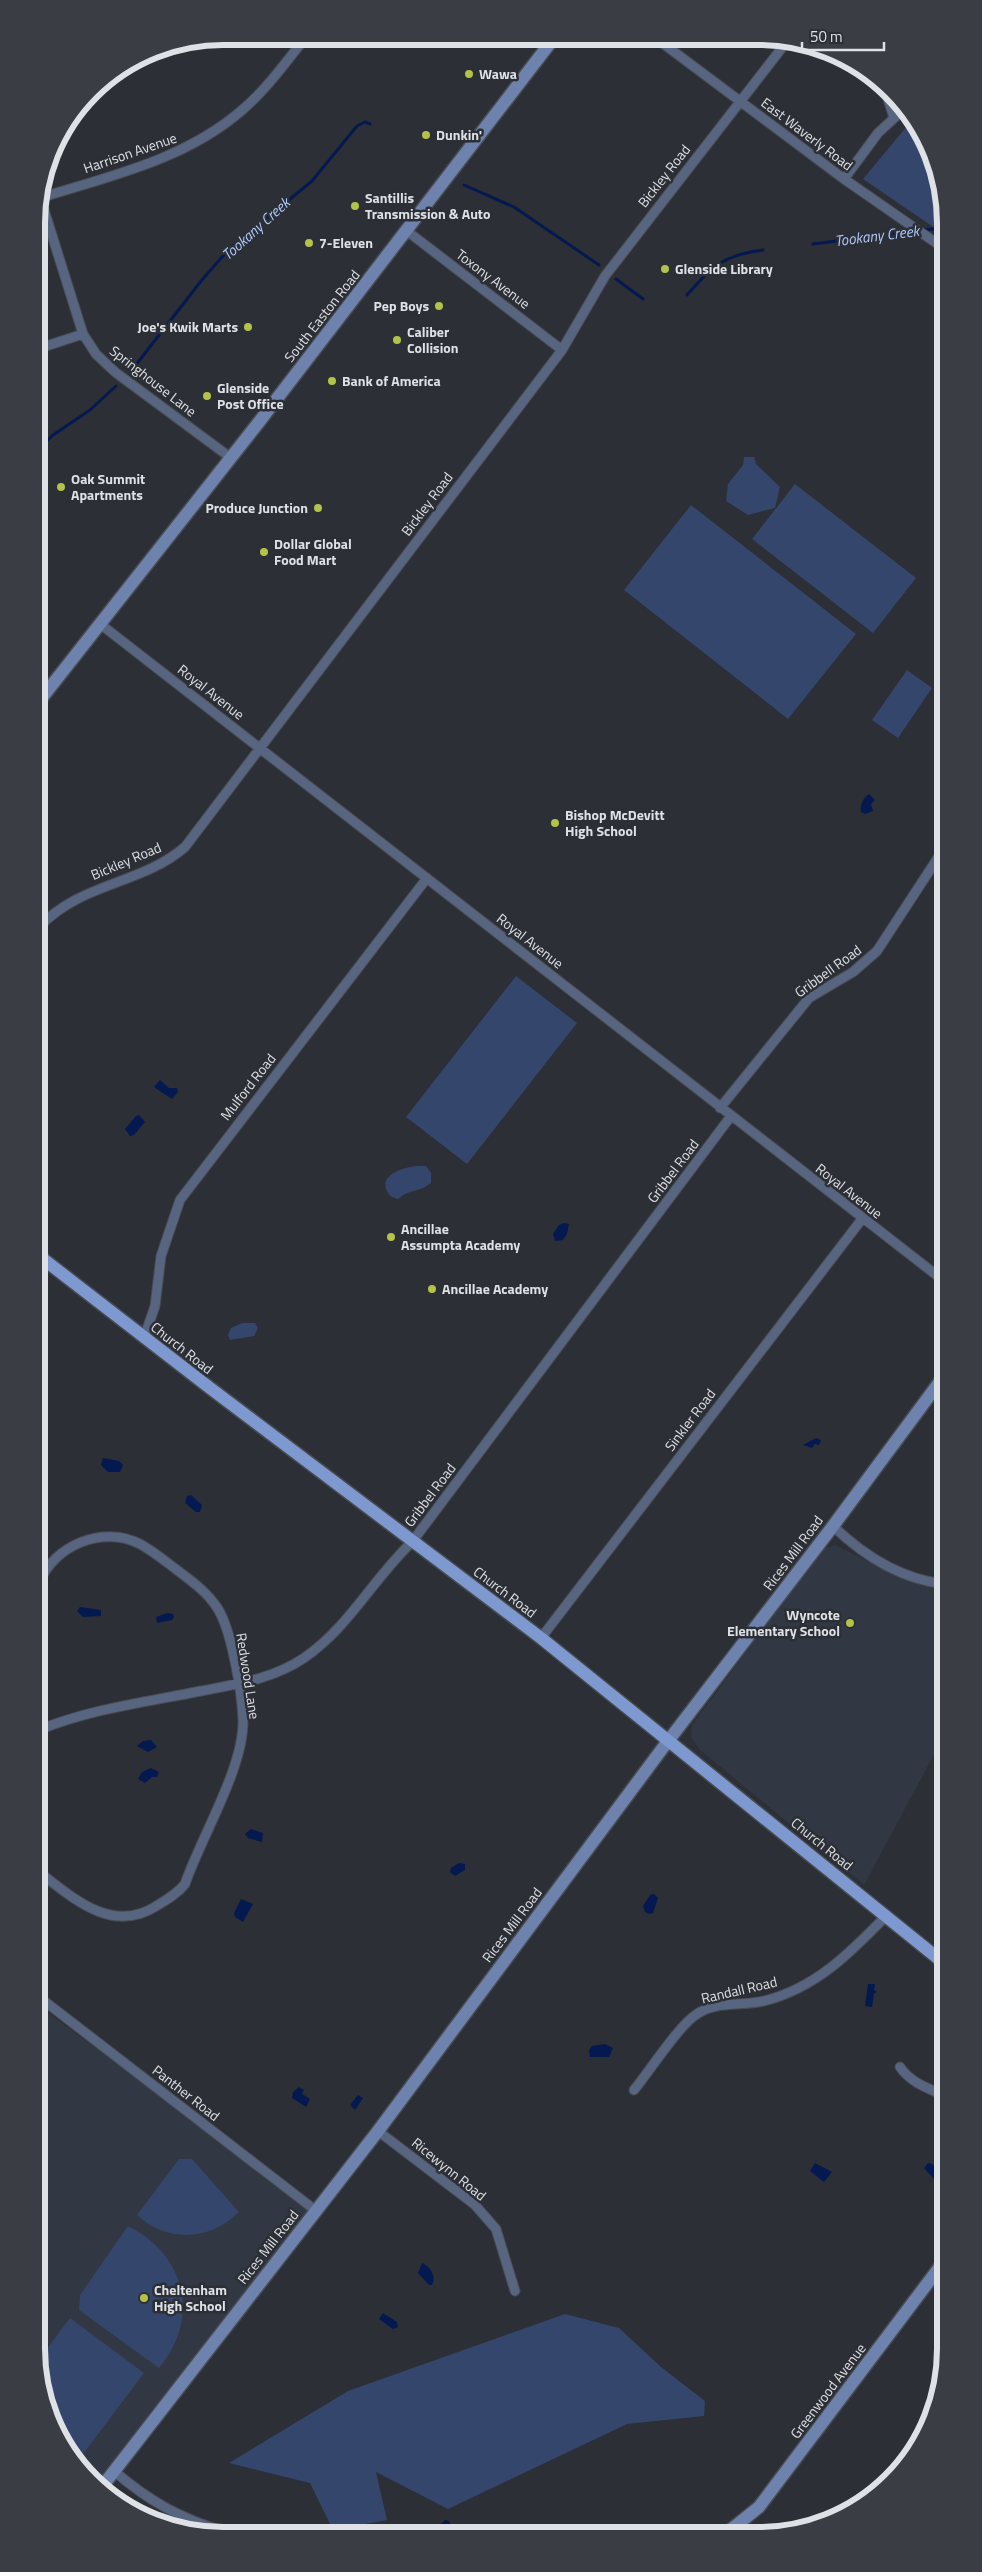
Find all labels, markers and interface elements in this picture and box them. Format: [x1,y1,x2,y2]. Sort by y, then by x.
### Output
scale bar [802,20,884,52]
text: 50 m [810,25,843,48]
place label: Wawa [479,63,517,84]
marker: Wawa [463,68,475,80]
street label: East Waverly Road [757,92,858,175]
place label: Dunkin' [436,124,482,145]
street label: Harrison Avenue [80,127,179,178]
marker: Dunkin' [420,129,432,141]
street label: Bickley Road [632,140,695,212]
place label: Santillis Transmission & Auto [365,187,490,224]
water label: Tookany Creek [216,190,297,266]
marker: Santillis Transmission & Auto [349,200,361,212]
water label: Tookany Creek [833,219,923,252]
place label: 7-Eleven [319,232,373,253]
marker: 7-Eleven [303,237,315,249]
street label: Toxony Avenue [452,244,535,313]
place label: Glenside Library [675,258,773,279]
marker: Glenside Library [659,263,671,275]
street label: South Easton Road [279,265,364,366]
place label: Pep Boys [374,295,429,316]
marker: Pep Boys [433,300,445,312]
place label: Joe's Kwik Marts [138,316,238,337]
marker: Joe's Kwik Marts [242,321,254,333]
place label: Caliber Collision [407,321,459,358]
marker: Caliber Collision [391,334,403,346]
street label: Springhouse Lane [106,340,201,421]
place label: Bank of America [342,370,441,391]
marker: Bank of America [326,375,338,387]
place label: Glenside Post Office [217,377,284,414]
marker: Glenside Post Office [201,390,213,402]
street label: Bickley Road [396,467,458,540]
place label: Oak Summit Apartments [71,468,145,505]
marker: Oak Summit Apartments [55,481,67,493]
place label: Produce Junction [205,497,308,518]
marker: Produce Junction [312,502,324,514]
place label: Dollar Global Food Mart [274,533,352,570]
marker: Dollar Global Food Mart [258,546,270,558]
street label: Royal Avenue [174,659,249,724]
place label: Bishop McDevitt High School [565,804,665,841]
marker: Bishop McDevitt High School [549,817,561,829]
street label: Bickley Road [87,836,164,885]
street label: Royal Avenue [493,908,568,973]
street label: Gribbell Road [790,939,866,1002]
street label: Mulford Road [215,1049,280,1125]
street label: Gribbel Road [642,1134,704,1207]
street label: Royal Avenue [812,1158,887,1223]
place label: Ancillae Assumpta Academy [401,1218,520,1255]
marker: Ancillae Assumpta Academy [385,1231,397,1243]
place label: Ancillae Academy [442,1278,548,1299]
marker: Ancillae Academy [426,1283,438,1295]
street label: Church Road [147,1316,218,1379]
street label: Sinkler Road [659,1384,720,1455]
street label: Gribbel Road [399,1458,461,1531]
street label: Rices Mill Road [757,1511,828,1595]
street label: Church Road [469,1561,541,1622]
place label: Wyncote Elementary School [727,1604,840,1641]
marker: Wyncote Elementary School [844,1617,856,1629]
street label: Redwood Lane [231,1631,266,1721]
street label: Church Road [787,1812,858,1875]
street label: Rices Mill Road [476,1883,547,1967]
street label: Randall Road [699,1971,779,2008]
street label: Panther Road [148,2060,224,2126]
street label: Ricewynn Road [408,2132,491,2205]
street label: Rices Mill Road [232,2205,303,2288]
place label: Cheltenham High School [154,2279,227,2316]
marker: Cheltenham High School [138,2292,150,2304]
street label: Greenwood Avenue [785,2339,870,2443]

